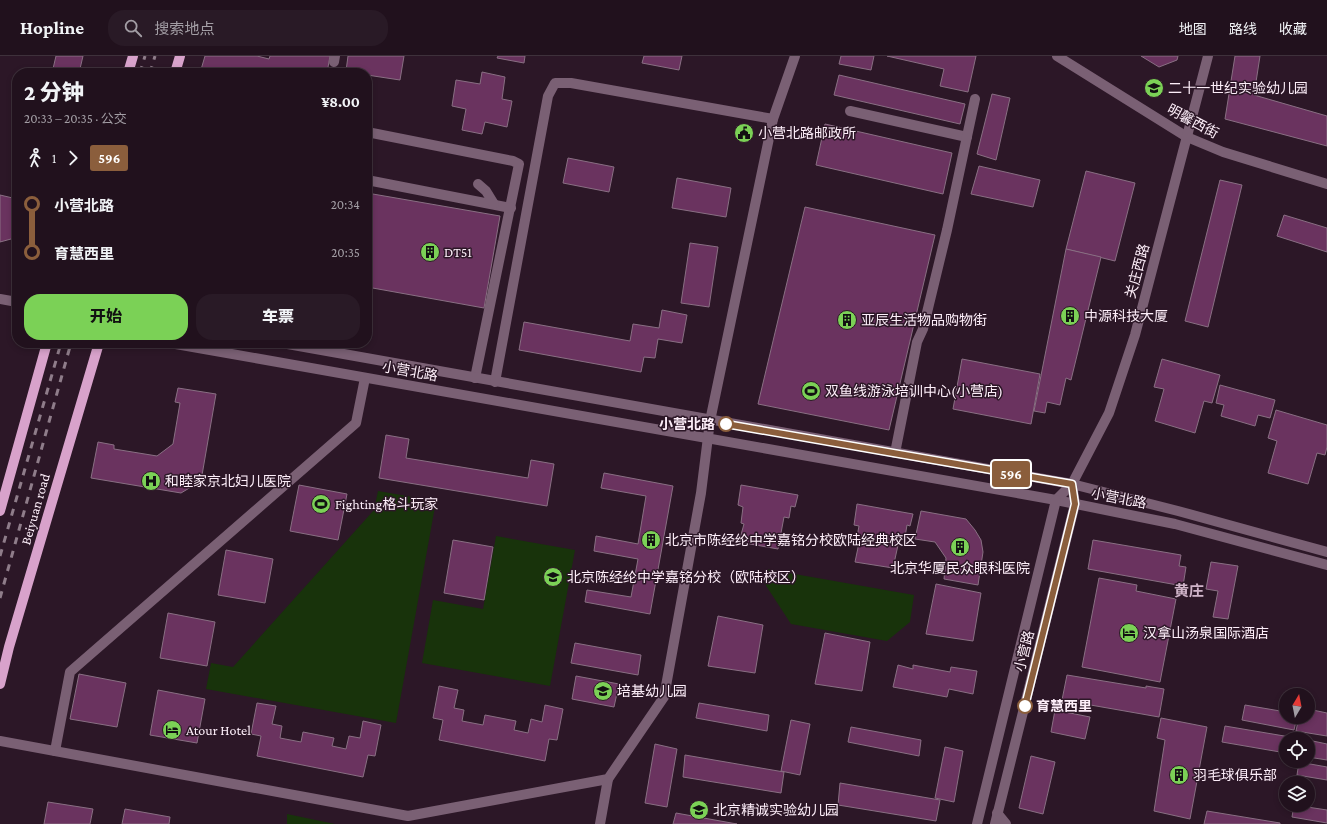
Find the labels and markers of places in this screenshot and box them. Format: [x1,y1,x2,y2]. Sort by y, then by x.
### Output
school or university icon: 二十一世纪实验幼儿园 [1143,77,1165,99]
place label: 二十一世纪实验幼儿园 [1168,80,1308,96]
public building icon: 小营北路邮政所 [733,122,755,144]
place label: 小营北路邮政所 [758,125,856,141]
building icon: DT51 [419,241,441,263]
place label: DT51 [444,244,472,260]
building icon: 中源科技大厦 [1059,305,1081,327]
place label: 中源科技大厦 [1084,308,1168,324]
building icon: 亚辰生活物品购物街 [836,309,858,331]
place label: 亚辰生活物品购物街 [861,312,987,328]
sports icon: 双鱼线游泳培训中心(小营店) [800,380,822,402]
place label: 双鱼线游泳培训中心(小营店) [825,383,1003,400]
place label: 小营北路 [659,416,715,432]
marker: 小营北路 [718,416,734,432]
hospital icon: 和睦家京北妇儿医院 [140,470,162,492]
place label: 和睦家京北妇儿医院 [165,473,291,489]
sports icon: Fighting格斗玩家 [310,493,332,515]
place label: Fighting格斗玩家 [335,496,438,512]
building icon: 北京市陈经纶中学嘉铭分校欧陆经典校区 [640,529,662,551]
place label: 北京市陈经纶中学嘉铭分校欧陆经典校区 [665,532,917,548]
building icon: 北京华厦民众眼科医院 [949,536,971,558]
place label: 北京华厦民众眼科医院 [890,560,1030,576]
school or university icon: 北京陈经纶中学嘉铭分校（欧陆校区） [542,566,564,588]
place label: 北京陈经纶中学嘉铭分校（欧陆校区） [567,569,805,585]
hotel icon: 汉拿山汤泉国际酒店 [1118,622,1140,644]
place label: 汉拿山汤泉国际酒店 [1143,625,1269,641]
school or university icon: 培基幼儿园 [592,680,614,702]
place label: 培基幼儿园 [617,683,687,699]
marker: 育慧西里 [1017,698,1033,714]
place label: 育慧西里 [1036,698,1092,714]
hotel icon: Atour Hotel [161,719,183,741]
place label: Atour Hotel [186,722,251,738]
building icon: 羽毛球俱乐部 [1168,764,1190,786]
place label: 羽毛球俱乐部 [1193,767,1277,783]
school or university icon: 北京精诚实验幼儿园 [688,799,710,821]
place label: 北京精诚实验幼儿园 [713,802,839,818]

